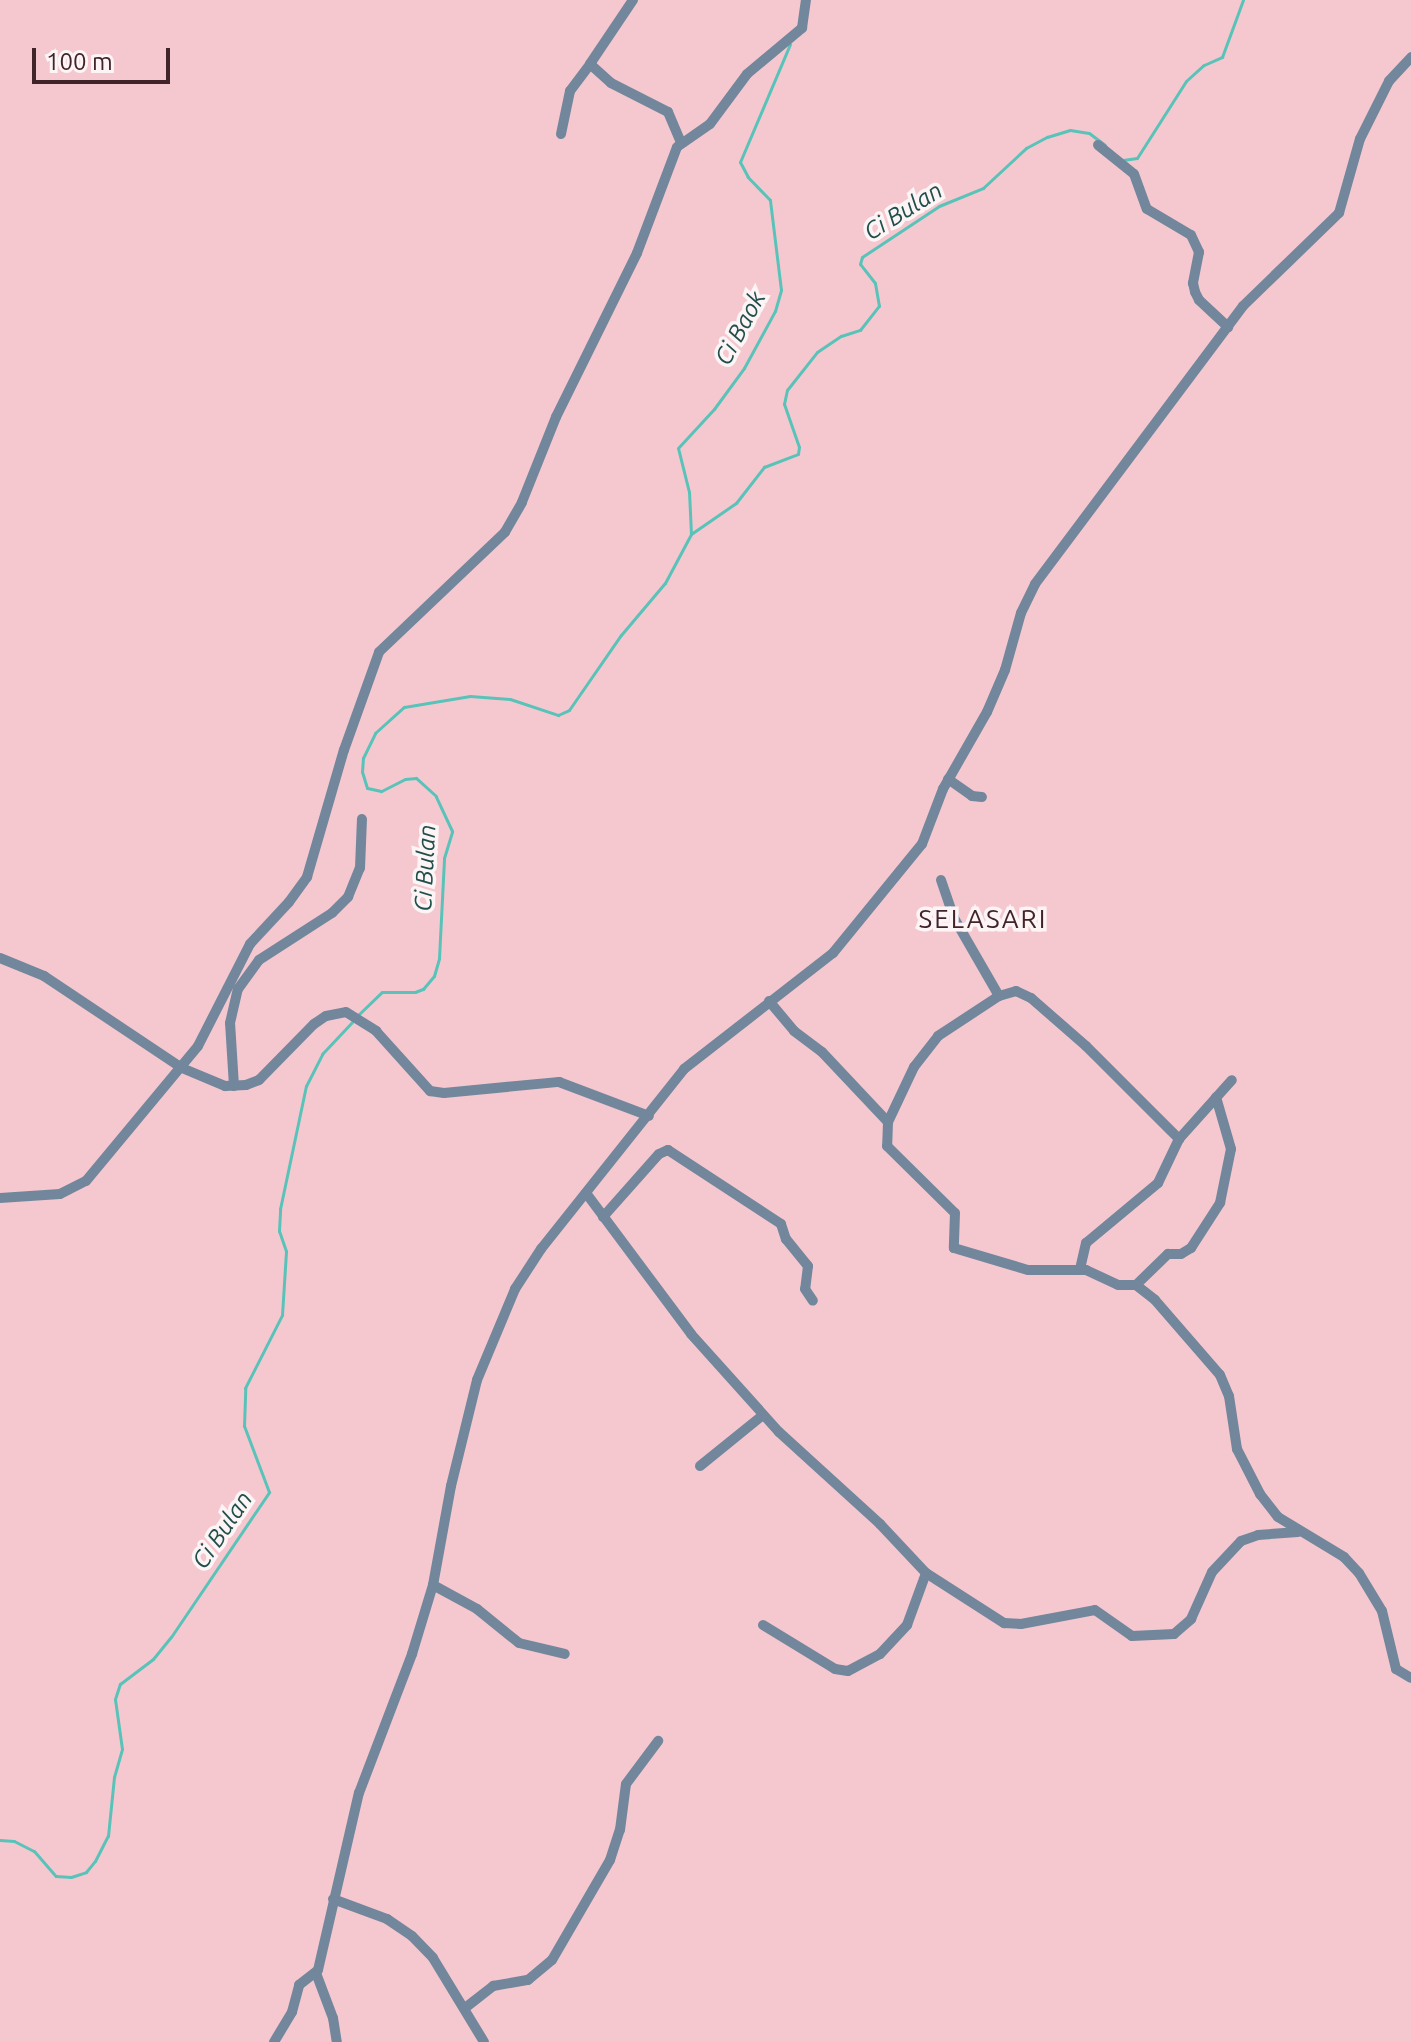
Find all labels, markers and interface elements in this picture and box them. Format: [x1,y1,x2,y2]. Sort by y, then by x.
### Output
scale bar [36,32,174,82]
text: 100 m [46,48,113,75]
water label: Ci Bulan [858,176,948,246]
water label: Ci Baok [709,286,771,370]
water label: Ci Bulan [408,824,442,912]
district label: SELASARI [919,903,1047,935]
water label: Ci Bulan [186,1486,258,1574]

